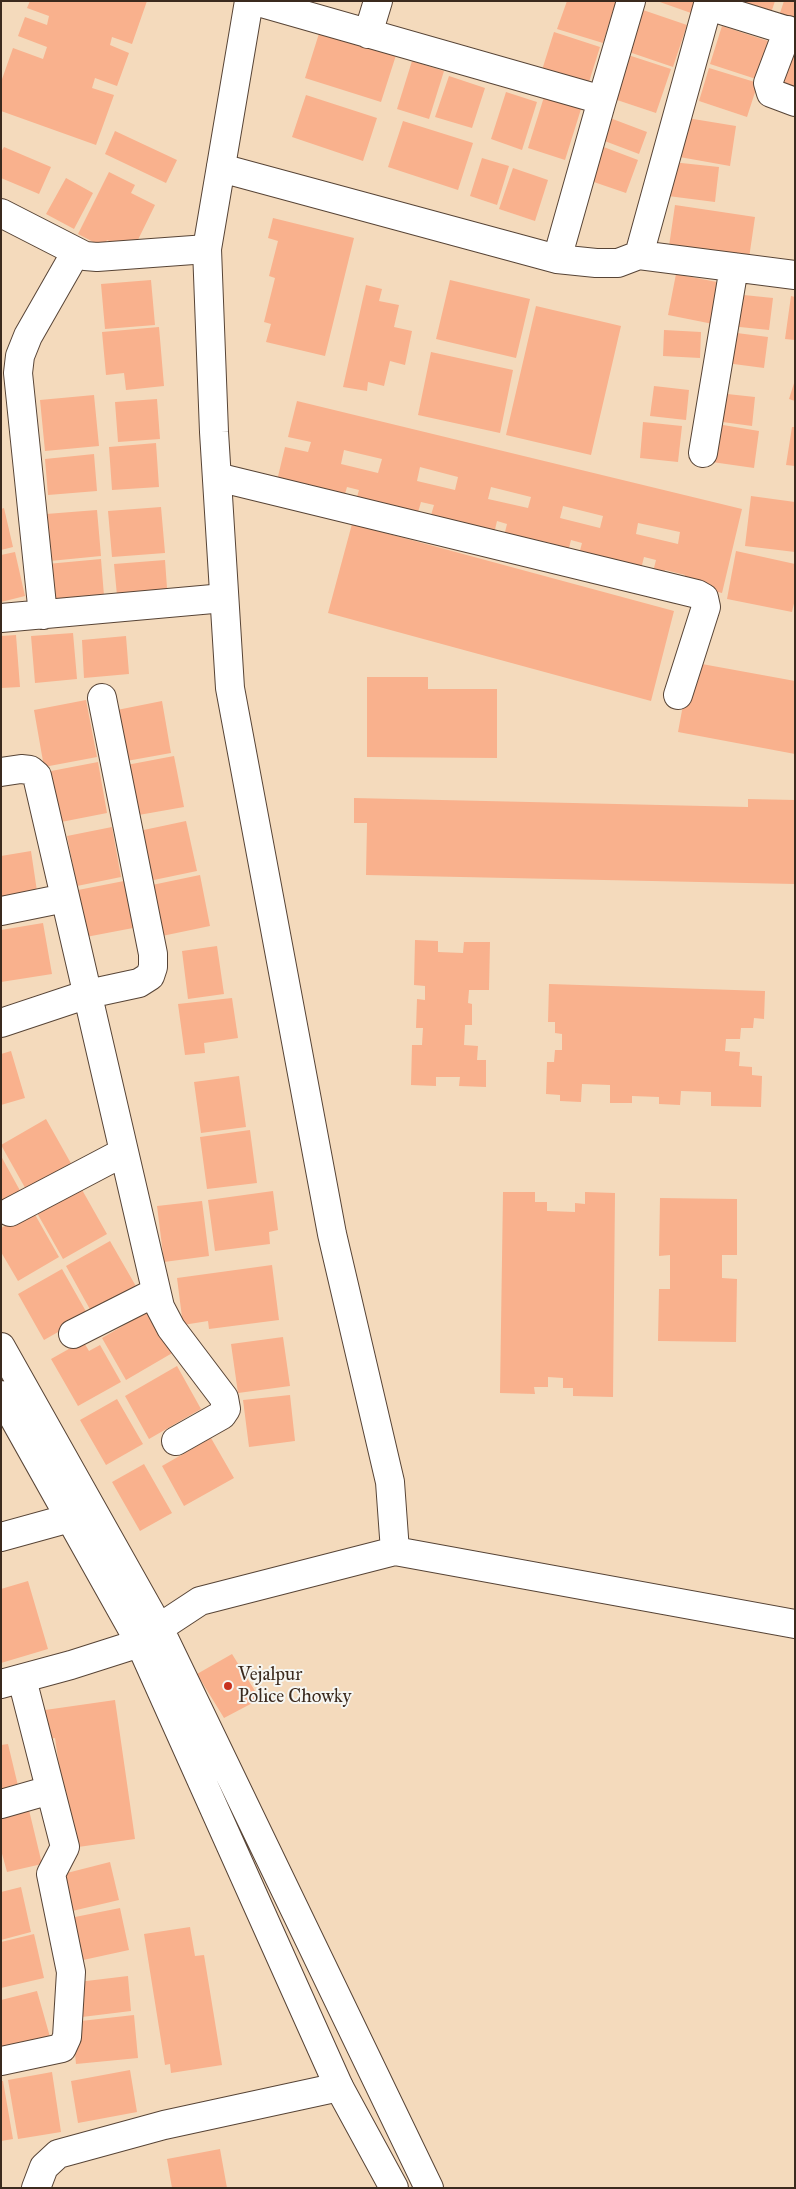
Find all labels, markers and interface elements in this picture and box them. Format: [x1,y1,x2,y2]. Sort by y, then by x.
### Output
place label: Vejalpur Police Chowky [238,1664,351,1708]
marker: Vejalpur Police Chowky [222,1680,234,1692]

